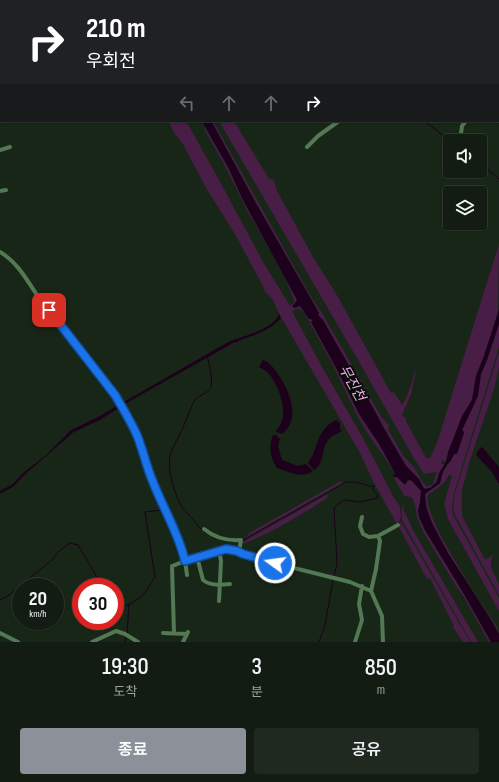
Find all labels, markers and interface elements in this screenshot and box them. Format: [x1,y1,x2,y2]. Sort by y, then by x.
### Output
text: 210 m [86,12,146,45]
icon: right [20,16,72,68]
text: 우회전 [86,51,136,72]
icon: left [176,92,198,114]
icon: ahead [218,92,240,114]
icon: ahead [260,92,282,114]
icon: right [302,92,324,114]
map controls [443,134,487,230]
button: sound [443,134,487,178]
button: layers [443,186,487,230]
pin [32,293,66,327]
icon: arrive [38,299,60,321]
water label: 무진천 [335,362,369,405]
position arrow [254,542,296,584]
speed limit sign: 30 [72,578,124,630]
text: 20 [29,587,47,611]
text: km/h [29,608,47,620]
text: 19:30 [102,652,149,681]
text: 3 [251,652,262,681]
text: 850 [365,653,397,682]
text: m [377,682,385,698]
text: 도착 [113,684,137,700]
text: 분 [251,684,263,700]
button: 종료 [20,728,246,774]
button: 공유 [254,728,479,774]

